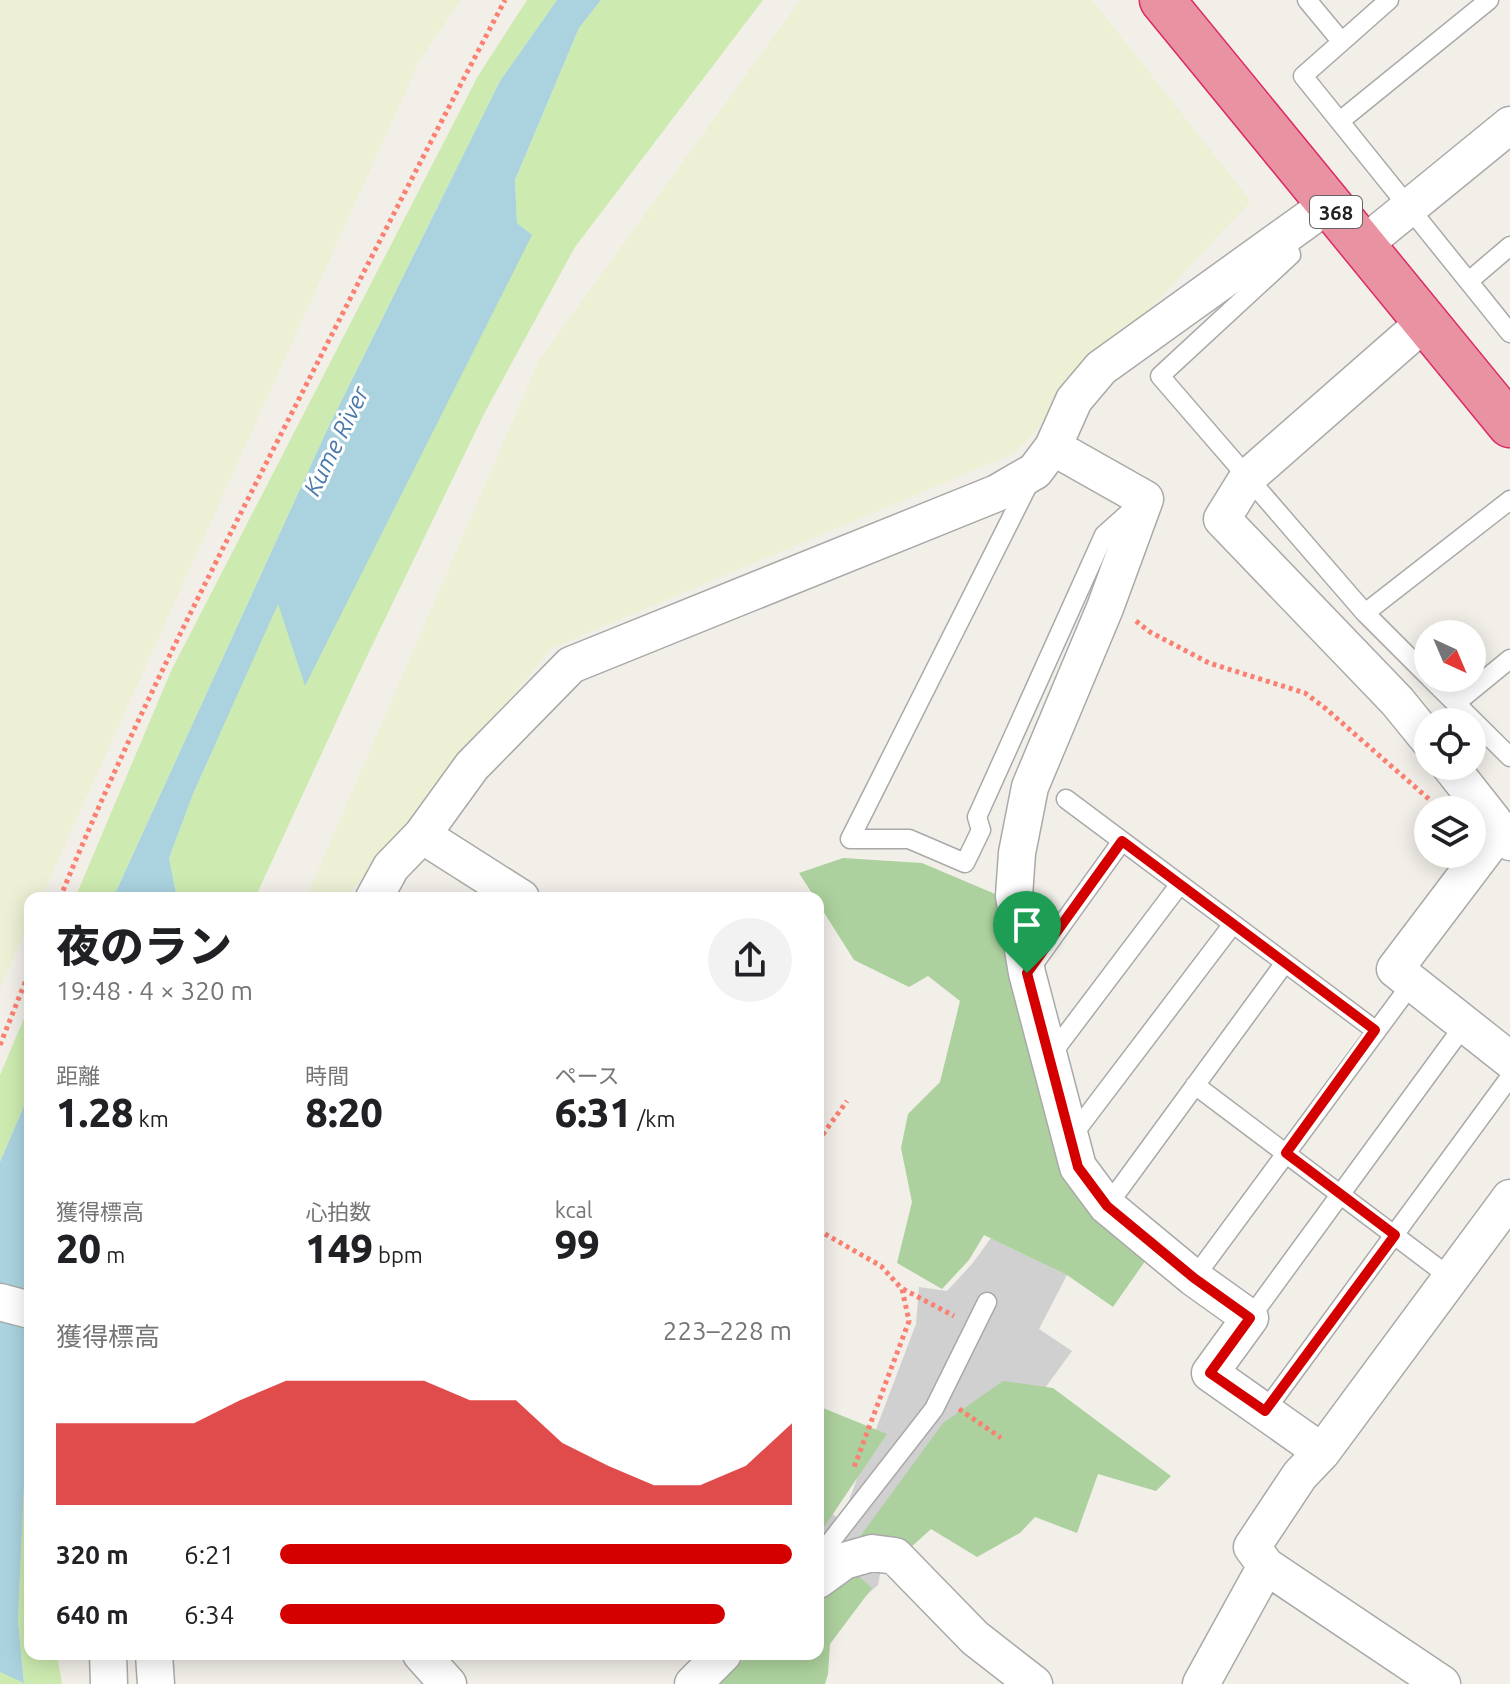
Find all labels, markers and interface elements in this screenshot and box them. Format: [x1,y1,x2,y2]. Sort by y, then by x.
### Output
road number: 368 [1310,196,1362,228]
water label: Kume River [298,381,374,500]
north arrow [1414,620,1486,692]
map controls [1414,620,1486,868]
button: locate [1414,708,1486,780]
button: layers [1414,796,1486,868]
pin [993,891,1061,973]
icon: arrive [1005,903,1049,947]
button: share [708,918,792,1002]
text: 夜のラン [56,921,232,970]
text: 19:48 · 4 × 320 m [56,976,253,1005]
text: 距離 [56,1063,100,1088]
text: 時間 [305,1063,349,1088]
text: ペース [555,1063,620,1088]
text: 1.28 [56,1090,134,1135]
text: 8:20 [305,1090,383,1135]
text: 6:31 [555,1090,632,1135]
text: km [134,1106,169,1131]
text: /km [632,1106,675,1131]
text: kcal [555,1197,593,1222]
text: 獲得標高 [56,1199,144,1224]
text: 心拍数 [305,1199,371,1224]
text: 99 [555,1222,600,1267]
text: 20 [56,1226,101,1271]
text: 149 [305,1226,373,1271]
text: m [101,1242,125,1267]
text: bpm [373,1242,423,1267]
text: 223–228 m [663,1316,792,1345]
text: 獲得標高 [56,1322,160,1351]
text: 320 m [56,1540,129,1569]
text: 6:21 [184,1540,234,1569]
text: 640 m [56,1600,129,1629]
text: 6:34 [184,1600,234,1629]

